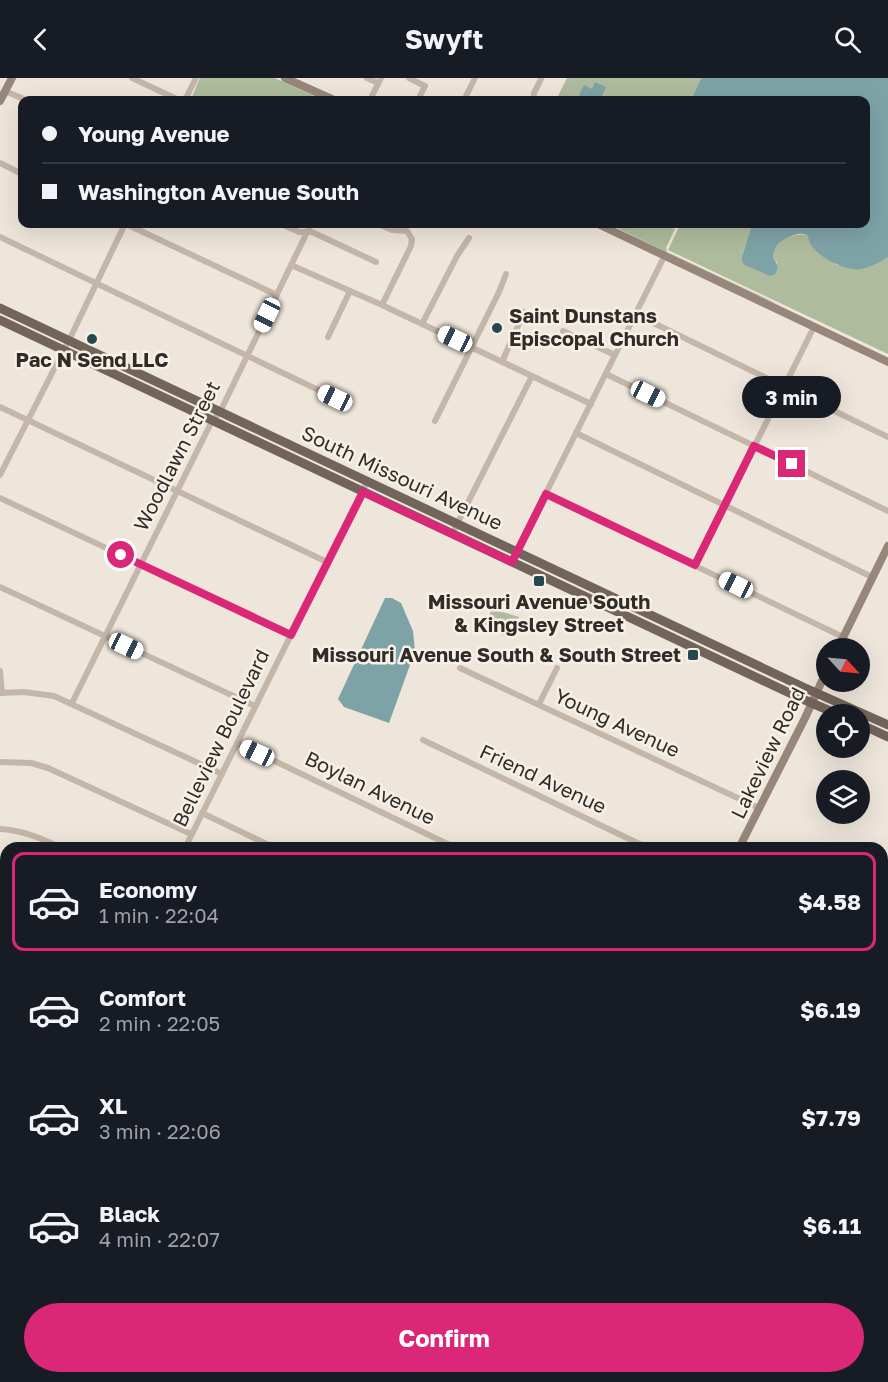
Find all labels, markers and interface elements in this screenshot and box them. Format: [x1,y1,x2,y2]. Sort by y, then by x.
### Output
icon: back [24,23,57,56]
text: Swyft [405,23,483,55]
icon: search [831,23,864,56]
text: Young Avenue [78,120,230,147]
text: Washington Avenue South [78,178,359,205]
car [251,295,283,335]
place label: Saint Dunstans Episcopal Church [509,303,679,350]
marker: Saint Dunstans Episcopal Church [490,321,504,335]
car [435,323,475,355]
marker: Pac N Send LLC [85,332,99,346]
place label: Pac N Send LLC [16,347,168,371]
street label: Woodlawn Street [128,377,224,534]
callout: 3 min [742,377,842,419]
car [628,378,668,410]
car [315,382,355,414]
text: 3 min [765,385,818,409]
street label: South Missouri Avenue [298,420,507,534]
route end [778,450,805,477]
route start [107,541,134,568]
car [716,569,756,601]
marker: Missouri Avenue South & Kingsley Street [532,574,546,588]
place label: Missouri Avenue South & Kingsley Street [428,589,650,636]
car [106,630,146,662]
north arrow [816,638,870,692]
map controls [816,638,870,824]
place label: Missouri Avenue South & South Street [312,642,681,666]
street label: Belleview Boulevard [167,645,274,830]
marker: Missouri Avenue South & South Street [686,648,700,662]
street label: Young Avenue [551,683,684,762]
street label: Lakeview Road [725,683,809,822]
button: locate [816,704,870,758]
car [237,737,277,769]
street label: Friend Avenue [476,738,611,818]
street label: Boylan Avenue [301,745,439,829]
button: layers [816,770,870,824]
icon: car [27,875,81,929]
text: Economy [99,876,197,903]
text: $4.58 [798,888,861,915]
text: 1 min · 22:04 [99,903,219,927]
icon: car [27,983,81,1037]
text: Comfort [99,984,186,1011]
text: $6.19 [800,996,861,1023]
text: 2 min · 22:05 [99,1011,220,1035]
icon: car [27,1091,81,1145]
text: XL [99,1092,127,1119]
text: $7.79 [801,1104,861,1131]
text: 3 min · 22:06 [99,1119,221,1143]
icon: car [27,1199,81,1253]
text: Black [99,1200,160,1227]
text: $6.11 [803,1212,861,1239]
text: 4 min · 22:07 [99,1227,220,1251]
button: Confirm [24,1303,864,1372]

